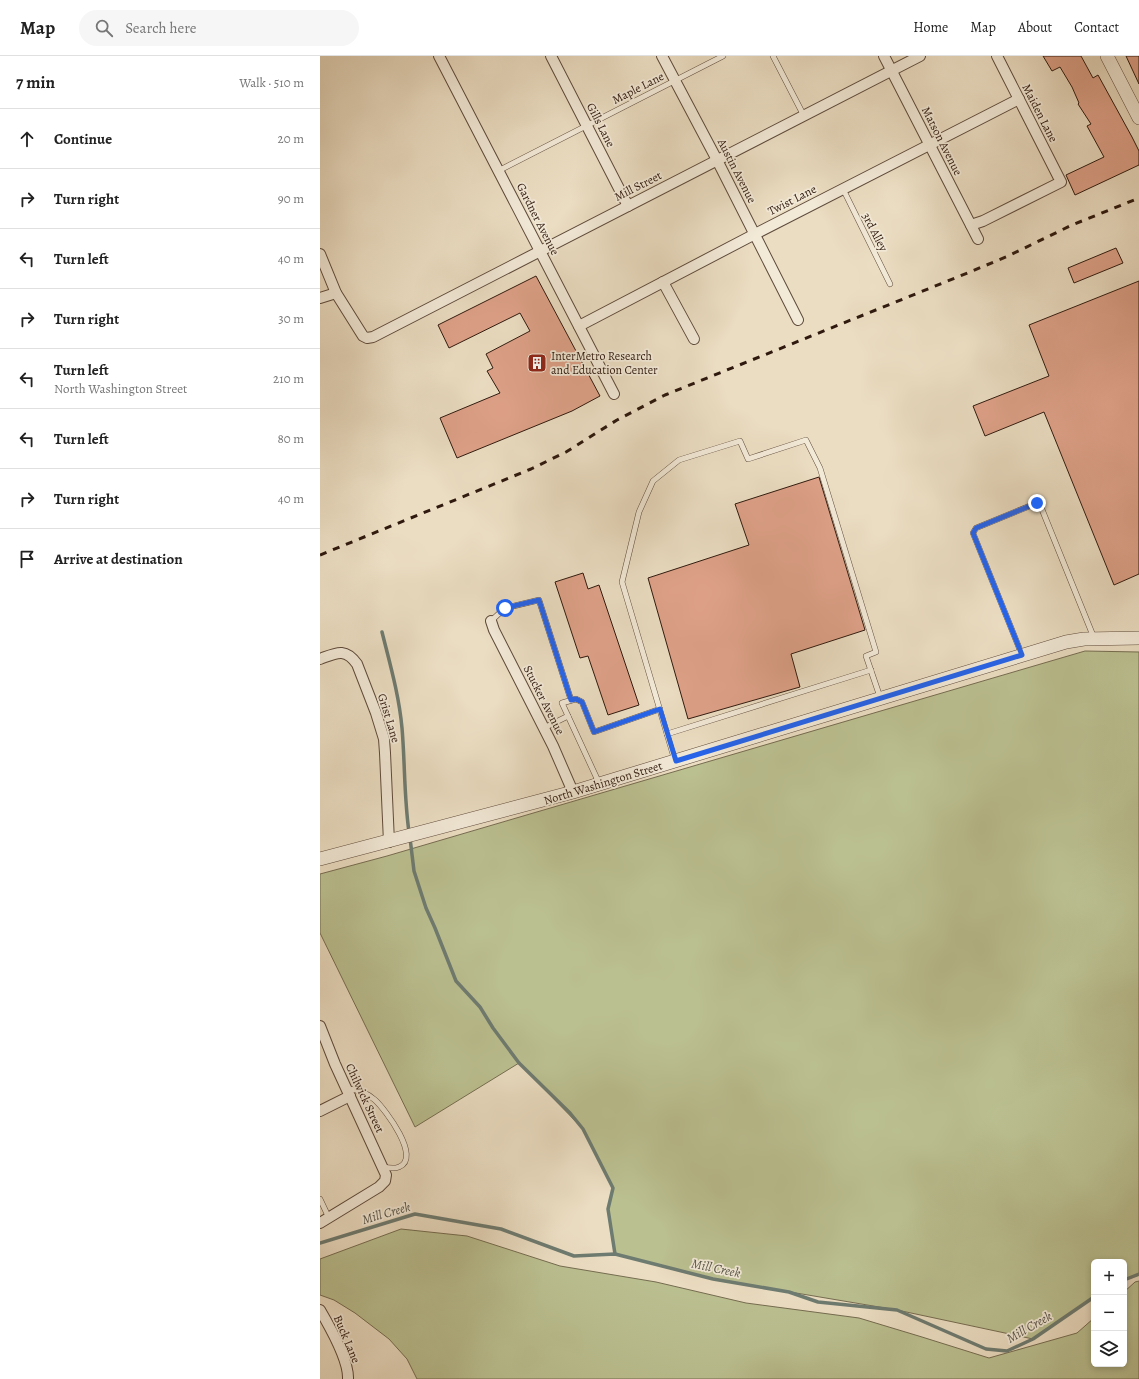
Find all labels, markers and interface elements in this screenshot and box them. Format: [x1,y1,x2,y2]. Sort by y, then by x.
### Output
search box [79,10,359,46]
text: Map [20,15,55,41]
icon: search [93,17,115,39]
text: Search here [125,18,197,38]
text: Home [913,18,948,37]
text: Map [970,18,996,37]
text: About [1018,18,1052,37]
text: Contact [1074,18,1119,37]
street label: Maple Lane [609,68,667,108]
text: 7 min [16,71,55,94]
text: Walk · 510 m [239,74,304,91]
street label: Maiden Lane [1018,81,1062,145]
street label: Gills Lane [583,100,619,150]
street label: Matson Avenue [918,104,966,178]
icon: ahead [16,128,38,150]
text: Continue [54,129,112,149]
text: 20 m [278,130,304,147]
street label: Austin Avenue [713,135,760,206]
street label: Mill Street [612,167,664,205]
street label: Gardner Avenue [513,180,563,258]
street label: Twist Lane [765,181,819,219]
icon: right [16,188,38,210]
text: Turn right [54,189,119,209]
text: 90 m [278,190,304,207]
street label: 3rd Alley [858,210,892,255]
icon: left [16,248,38,270]
text: Turn left [54,249,109,269]
text: 40 m [278,250,304,267]
icon: right [16,308,38,330]
text: Turn right [54,309,119,329]
text: 30 m [278,310,304,327]
place label: InterMetro Research and Education Center [551,348,658,378]
building icon: InterMetro Research and Education Center [526,352,548,374]
text: Turn left [54,360,109,380]
icon: left [16,368,38,390]
text: 210 m [273,370,304,387]
text: North Washington Street [54,380,187,397]
icon: left [16,428,38,450]
text: Turn left [54,429,109,449]
text: 80 m [277,430,304,447]
icon: right [16,488,38,510]
text: Turn right [54,489,119,509]
text: 40 m [278,490,304,507]
route end [1028,494,1046,512]
icon: arrive [16,548,38,570]
text: Arrive at destination [54,549,183,569]
route start [496,599,514,617]
street label: Stucker Avenue [520,663,568,737]
street label: Grist Lane [374,691,404,745]
street label: North Washington Street [542,757,664,809]
street label: Chilwick Street [342,1061,388,1135]
water label: Mill Creek [360,1198,412,1228]
water label: Mill Creek [690,1255,742,1282]
map controls [1091,1259,1127,1367]
button: + [1091,1259,1127,1295]
button: − [1091,1295,1127,1331]
water label: Mill Creek [1003,1307,1055,1347]
street label: Buck Lane [330,1313,364,1365]
button: layers [1091,1331,1127,1367]

